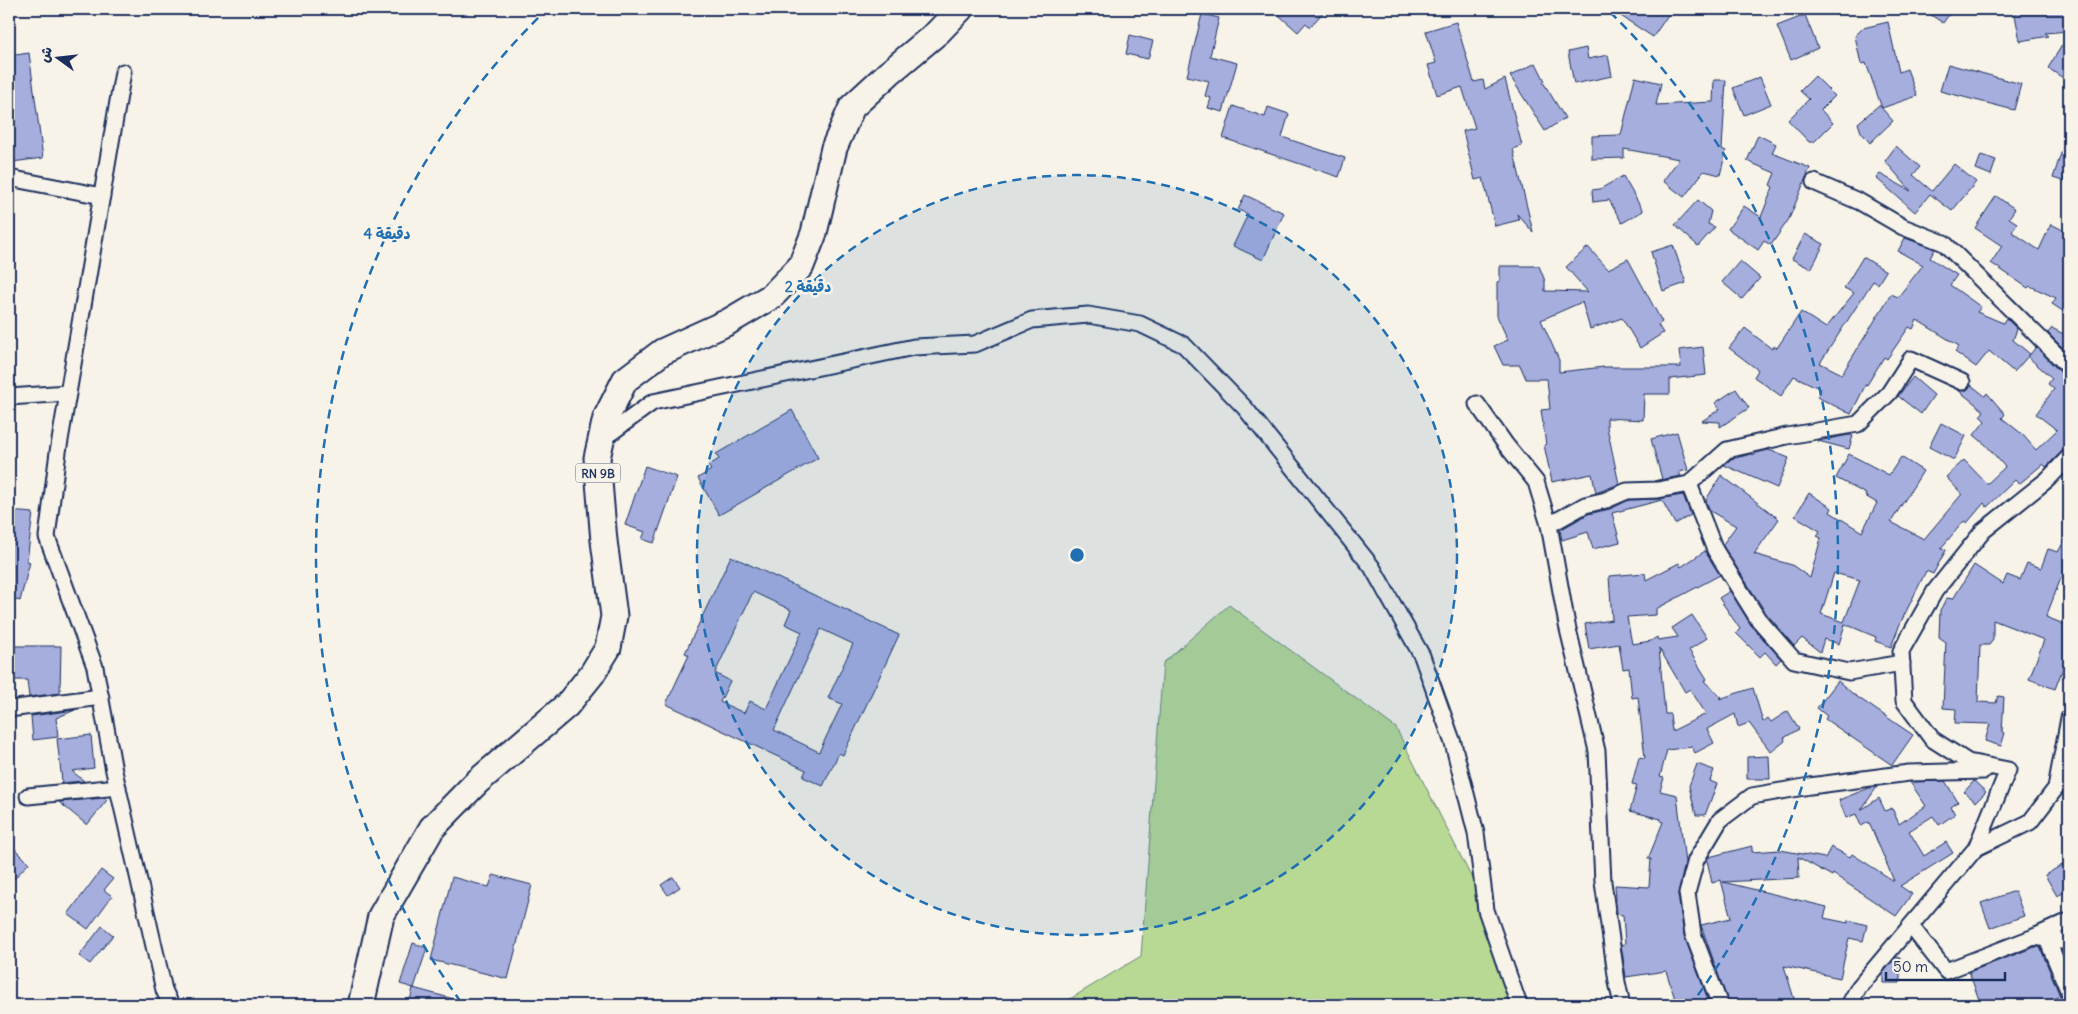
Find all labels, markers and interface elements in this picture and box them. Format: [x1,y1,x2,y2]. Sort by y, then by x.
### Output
north arrow [32,32,82,82]
text: ش [35,45,56,64]
text: 4 دقيقة [364,224,410,243]
text: 2 دقيقة [785,277,831,296]
road number: RN 9B [576,463,620,482]
centre of rings [1068,546,1086,564]
scale bar [1886,949,2004,981]
text: 50 m [1893,957,1928,976]

